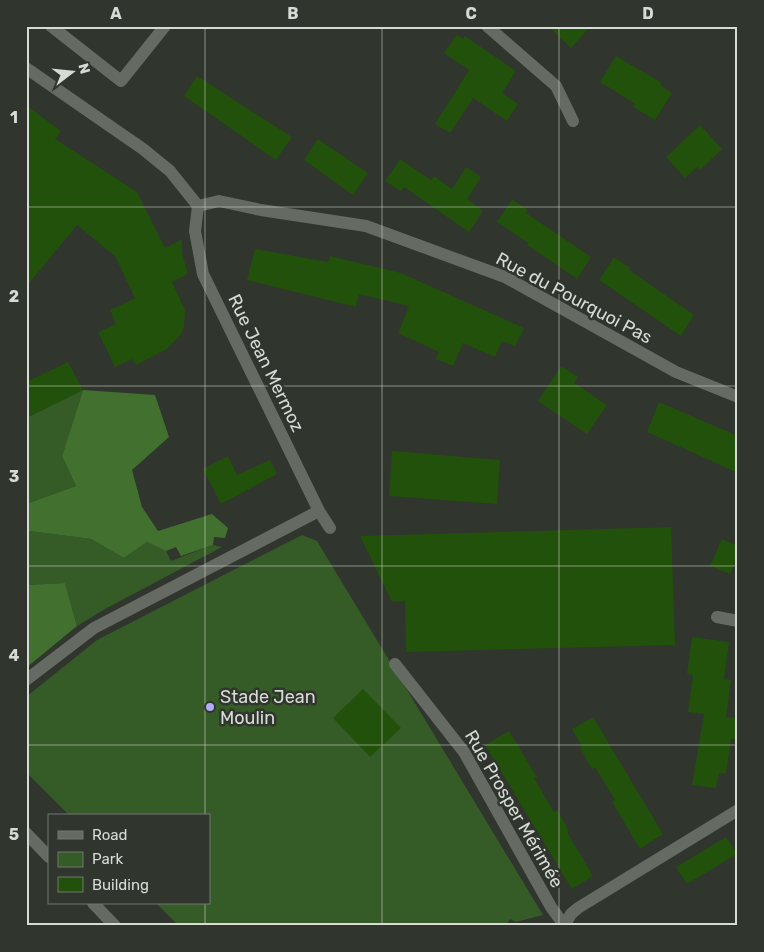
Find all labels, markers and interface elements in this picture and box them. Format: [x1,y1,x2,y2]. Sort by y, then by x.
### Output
text: A [110,4,122,23]
text: B [287,4,299,23]
text: C [465,4,477,23]
text: D [642,4,654,23]
north arrow [48,48,98,98]
text: N [74,61,94,76]
text: 1 [10,108,18,127]
street label: Rue du Pourquoi Pas [492,248,656,348]
text: 2 [9,287,19,306]
street label: Rue Jean Mermoz [223,291,309,435]
text: 3 [9,467,19,486]
text: 4 [9,646,20,665]
place label: Stade Jean Moulin [220,686,316,729]
marker: Stade Jean Moulin [204,701,216,713]
street label: Rue Prosper Mérimée [460,726,568,892]
legend [48,814,210,904]
text: 5 [9,825,19,844]
text: Road [92,826,128,844]
text: Park [92,850,123,868]
text: Building [92,876,149,894]

